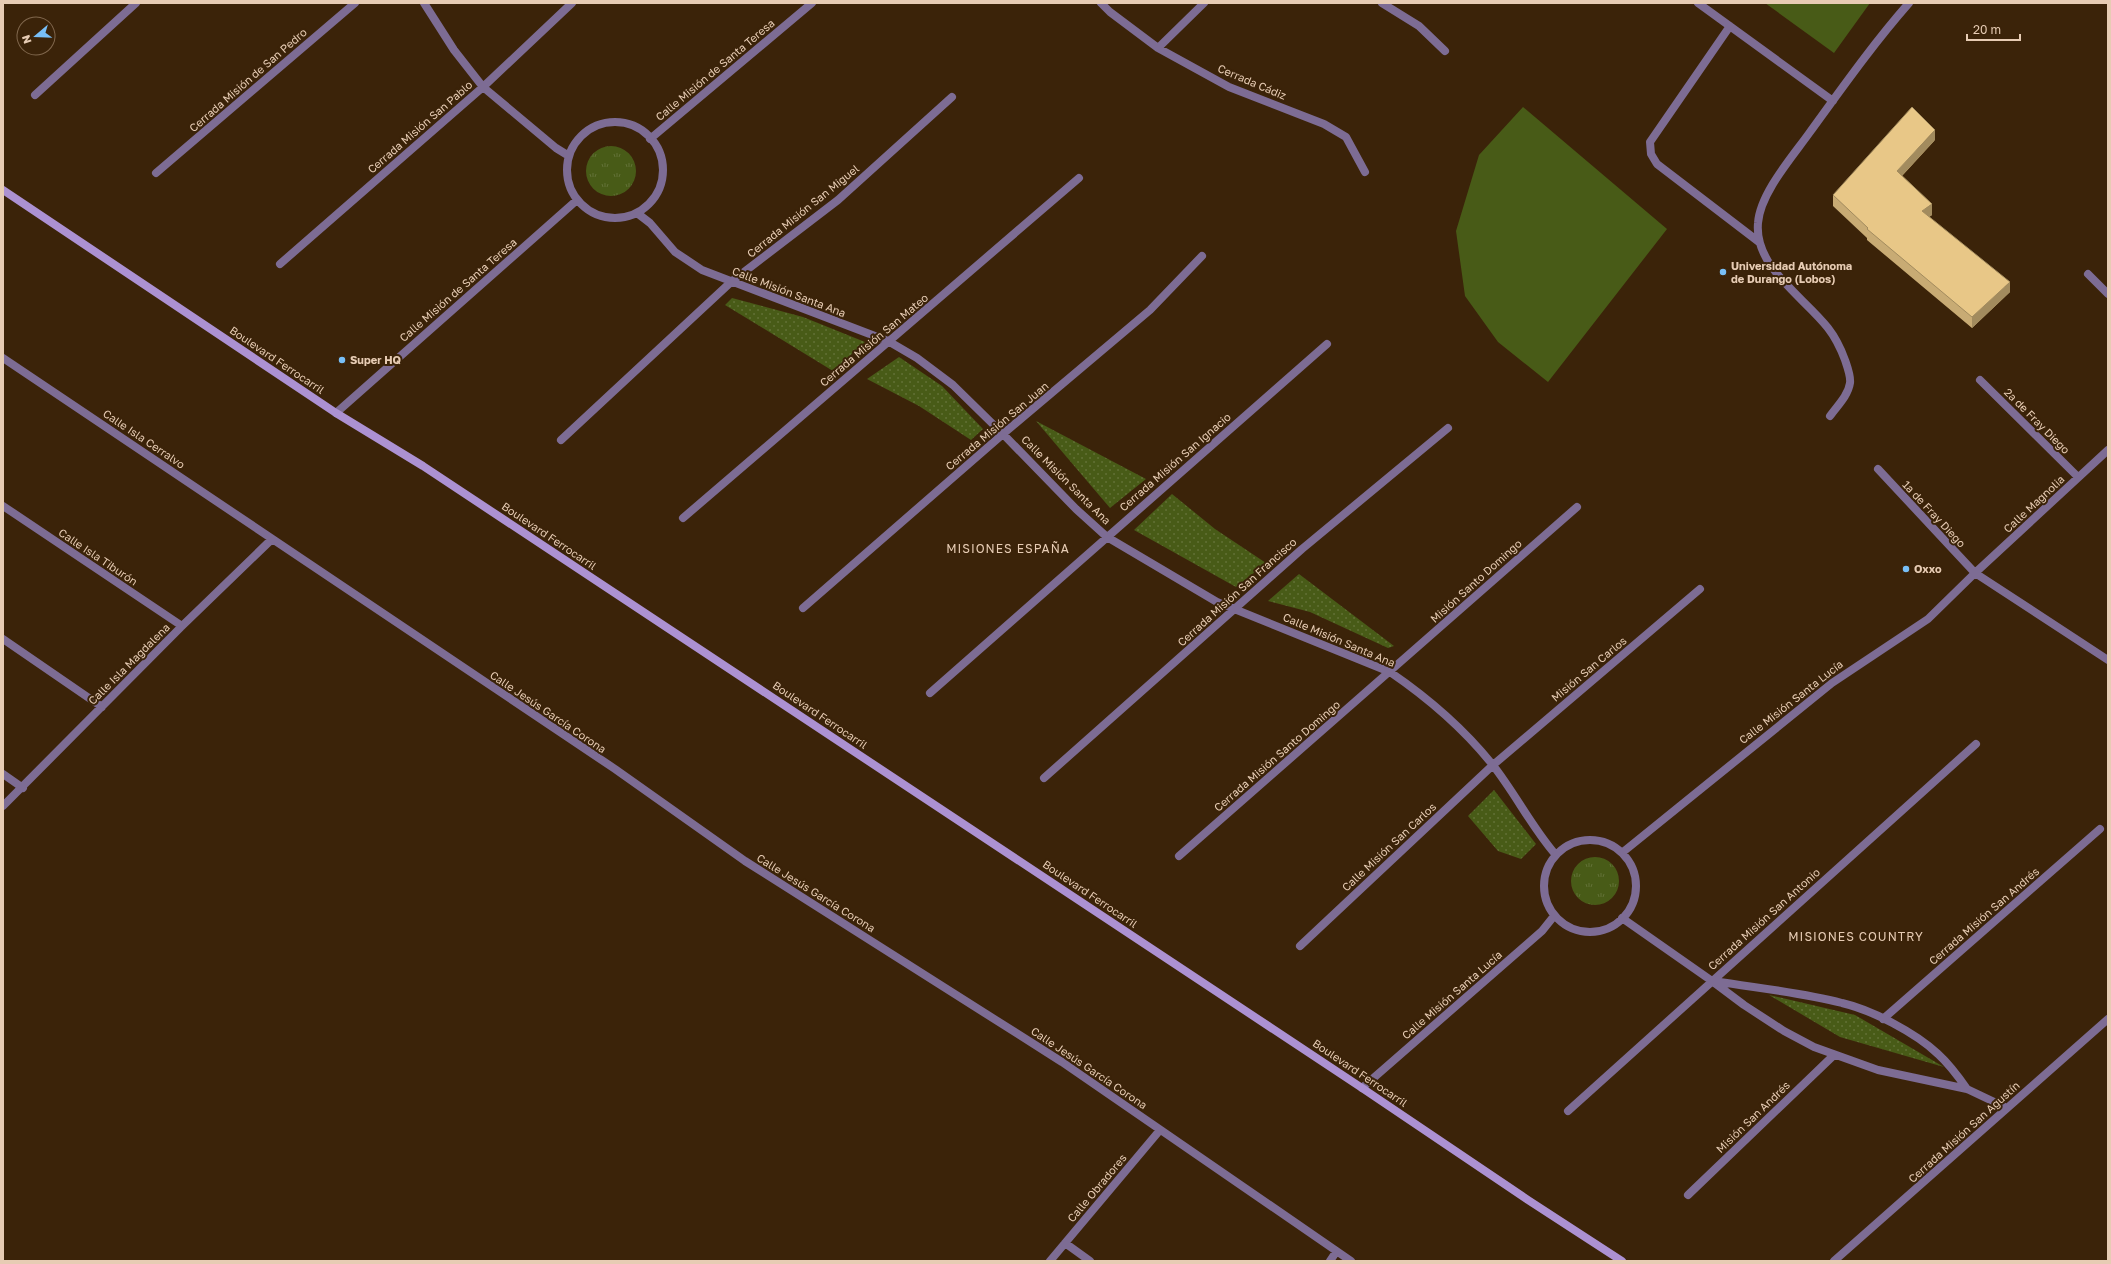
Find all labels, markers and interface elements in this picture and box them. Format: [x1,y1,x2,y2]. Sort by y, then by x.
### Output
north arrow [16,16,56,56]
street label: Calle Misión de Santa Teresa [653,16,777,123]
scale bar [1967,16,2020,42]
text: 20 m [1973,22,2001,37]
street label: Cerrada Misión de San Pedro [186,25,309,134]
text: N [19,33,34,45]
street label: Cerrada Cádiz [1216,61,1289,102]
street label: Cerrada Misión San Pablo [365,77,475,176]
street label: Cerrada Misión San Miguel [744,161,862,260]
street label: Calle Misión de Santa Teresa [396,235,519,344]
place label: Universidad Autónoma de Durango (Lobos) [1731,259,1852,285]
street label: Calle Misión Santa Ana [731,264,848,319]
marker: Universidad Autónoma de Durango (Lobos) [1718,267,1728,277]
street label: Cerrada Misión San Mateo [817,290,931,389]
street label: Boulevard Ferrocarril [228,323,327,396]
place label: Super HQ [350,353,401,366]
marker: Super HQ [337,355,347,365]
street label: Cerrada Misión San Juan [943,379,1051,472]
street label: 2a de Fray Diego [2002,385,2073,456]
street label: Calle Isla Cerralvo [101,406,188,471]
street label: Cerrada Misión San Ignacio [1116,410,1233,513]
street label: Calle Misión Santa Ana [1019,432,1114,527]
street label: Calle Magnolia [2001,472,2067,535]
street label: 1a de Fray Diego [1900,478,1969,550]
street label: Boulevard Ferrocarril [500,499,599,572]
street label: Calle Isla Tiburón [56,525,140,588]
street label: Cerrada Misión San Francisco [1175,535,1299,648]
street label: Misión Santo Domingo [1427,536,1524,625]
district label: MISIONES ESPAÑA [946,541,1070,556]
place label: Oxxo [1914,562,1942,575]
marker: Oxxo [1901,564,1911,574]
street label: Calle Misión Santa Ana [1281,610,1397,669]
street label: Calle Isla Magdalena [85,620,172,707]
street label: Misión San Carlos [1549,633,1629,704]
street label: Calle Misión Santa Lucía [1736,657,1845,746]
street label: Calle Jesús García Corona [488,668,609,755]
street label: Boulevard Ferrocarril [771,678,870,751]
street label: Cerrada Misión Santo Domingo [1211,697,1342,814]
street label: Calle Misión San Carlos [1339,800,1438,894]
street label: Calle Jesús García Corona [755,851,878,934]
street label: Boulevard Ferrocarril [1041,857,1140,930]
street label: Cerrada Misión San Andrés [1926,864,2042,967]
street label: Cerrada Misión San Antonio [1705,865,1822,972]
district label: MISIONES COUNTRY [1788,929,1924,944]
street label: Calle Misión Santa Lucía [1399,948,1504,1042]
street label: Calle Jesús García Corona [1029,1024,1150,1111]
street label: Boulevard Ferrocarril [1311,1036,1410,1109]
street label: Misión San Andrés [1713,1078,1792,1155]
street label: Cerrada Misión San Agustín [1905,1078,2022,1185]
street label: Calle Obradores [1064,1151,1129,1224]

